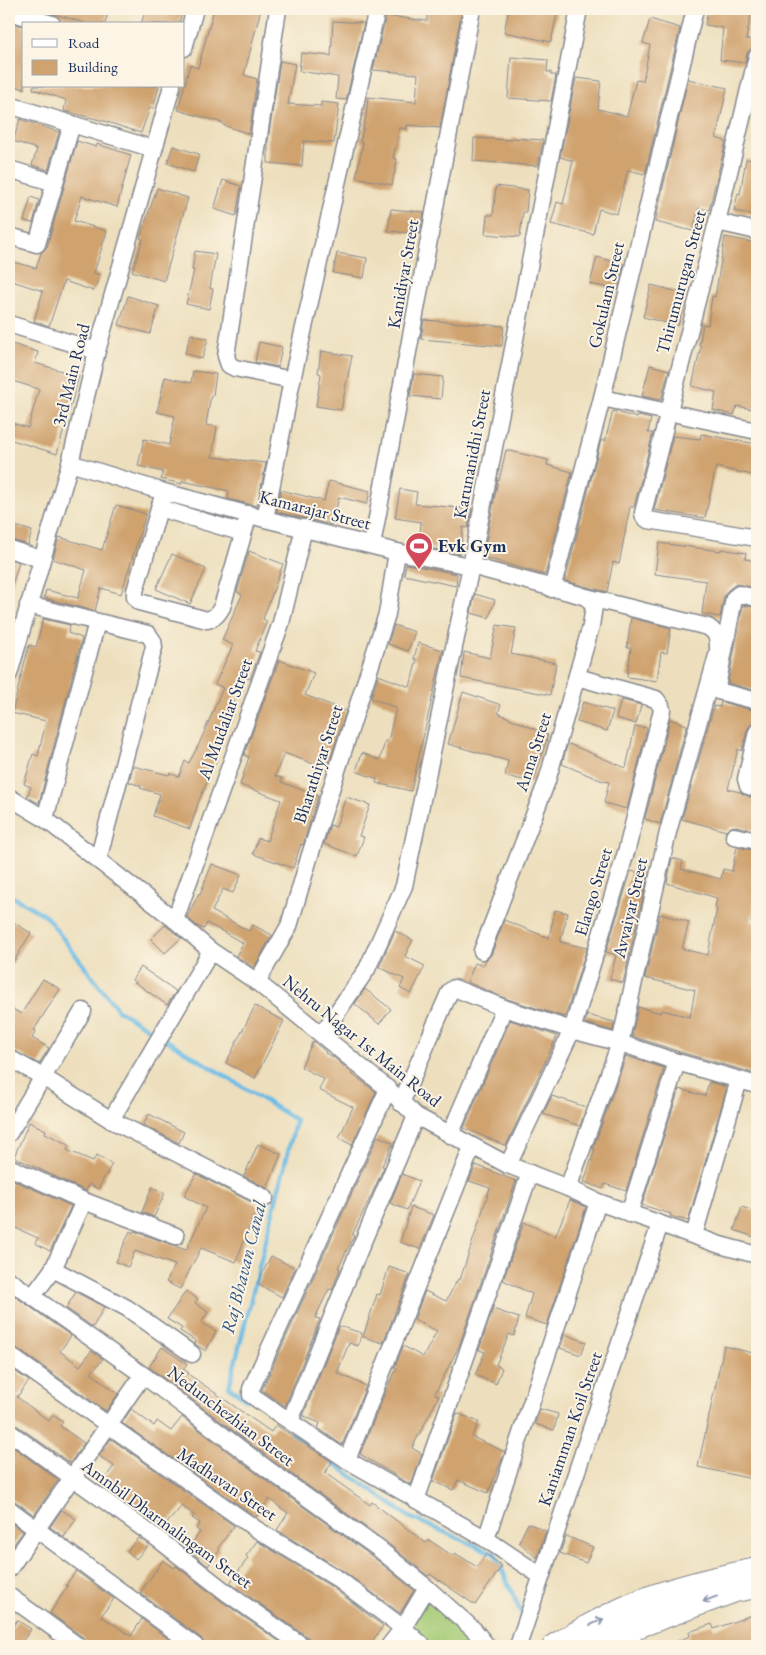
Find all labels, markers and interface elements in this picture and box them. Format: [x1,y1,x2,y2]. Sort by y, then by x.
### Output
legend [22,22,185,88]
text: Road [68,33,100,52]
text: Building [68,57,118,76]
street label: Thirumurugan Street [650,207,711,356]
street label: Kanidiyar Street [382,217,424,330]
street label: Gokulam Street [582,239,629,350]
street label: 3rd Main Road [47,320,95,429]
street label: Karunanidhi Street [448,387,495,521]
street label: Kamarajar Street [257,485,374,535]
sports icon: Evk Gym [404,531,434,570]
place label: Evk Gym [438,534,507,557]
street label: Al Mudaliar Street [192,655,257,784]
street label: Bharathiyar Street [288,701,348,826]
street label: Anna Street [509,709,556,795]
street label: Elango Street [568,845,617,939]
street label: Avvaiyar Street [607,855,652,961]
street label: Nehru Nagar 1st Main Road [278,969,447,1112]
water label: Raj Bhavan Canal [215,1198,272,1336]
street label: Kaniamman Koil Street [532,1348,607,1509]
street label: Nedunchezhian Street [163,1360,300,1471]
street label: Madhavan Street [173,1442,282,1526]
street label: Amnbil Dharmalingam Street [77,1453,257,1593]
one-way arrow [703,1595,719,1604]
one-way arrow [589,1616,604,1626]

